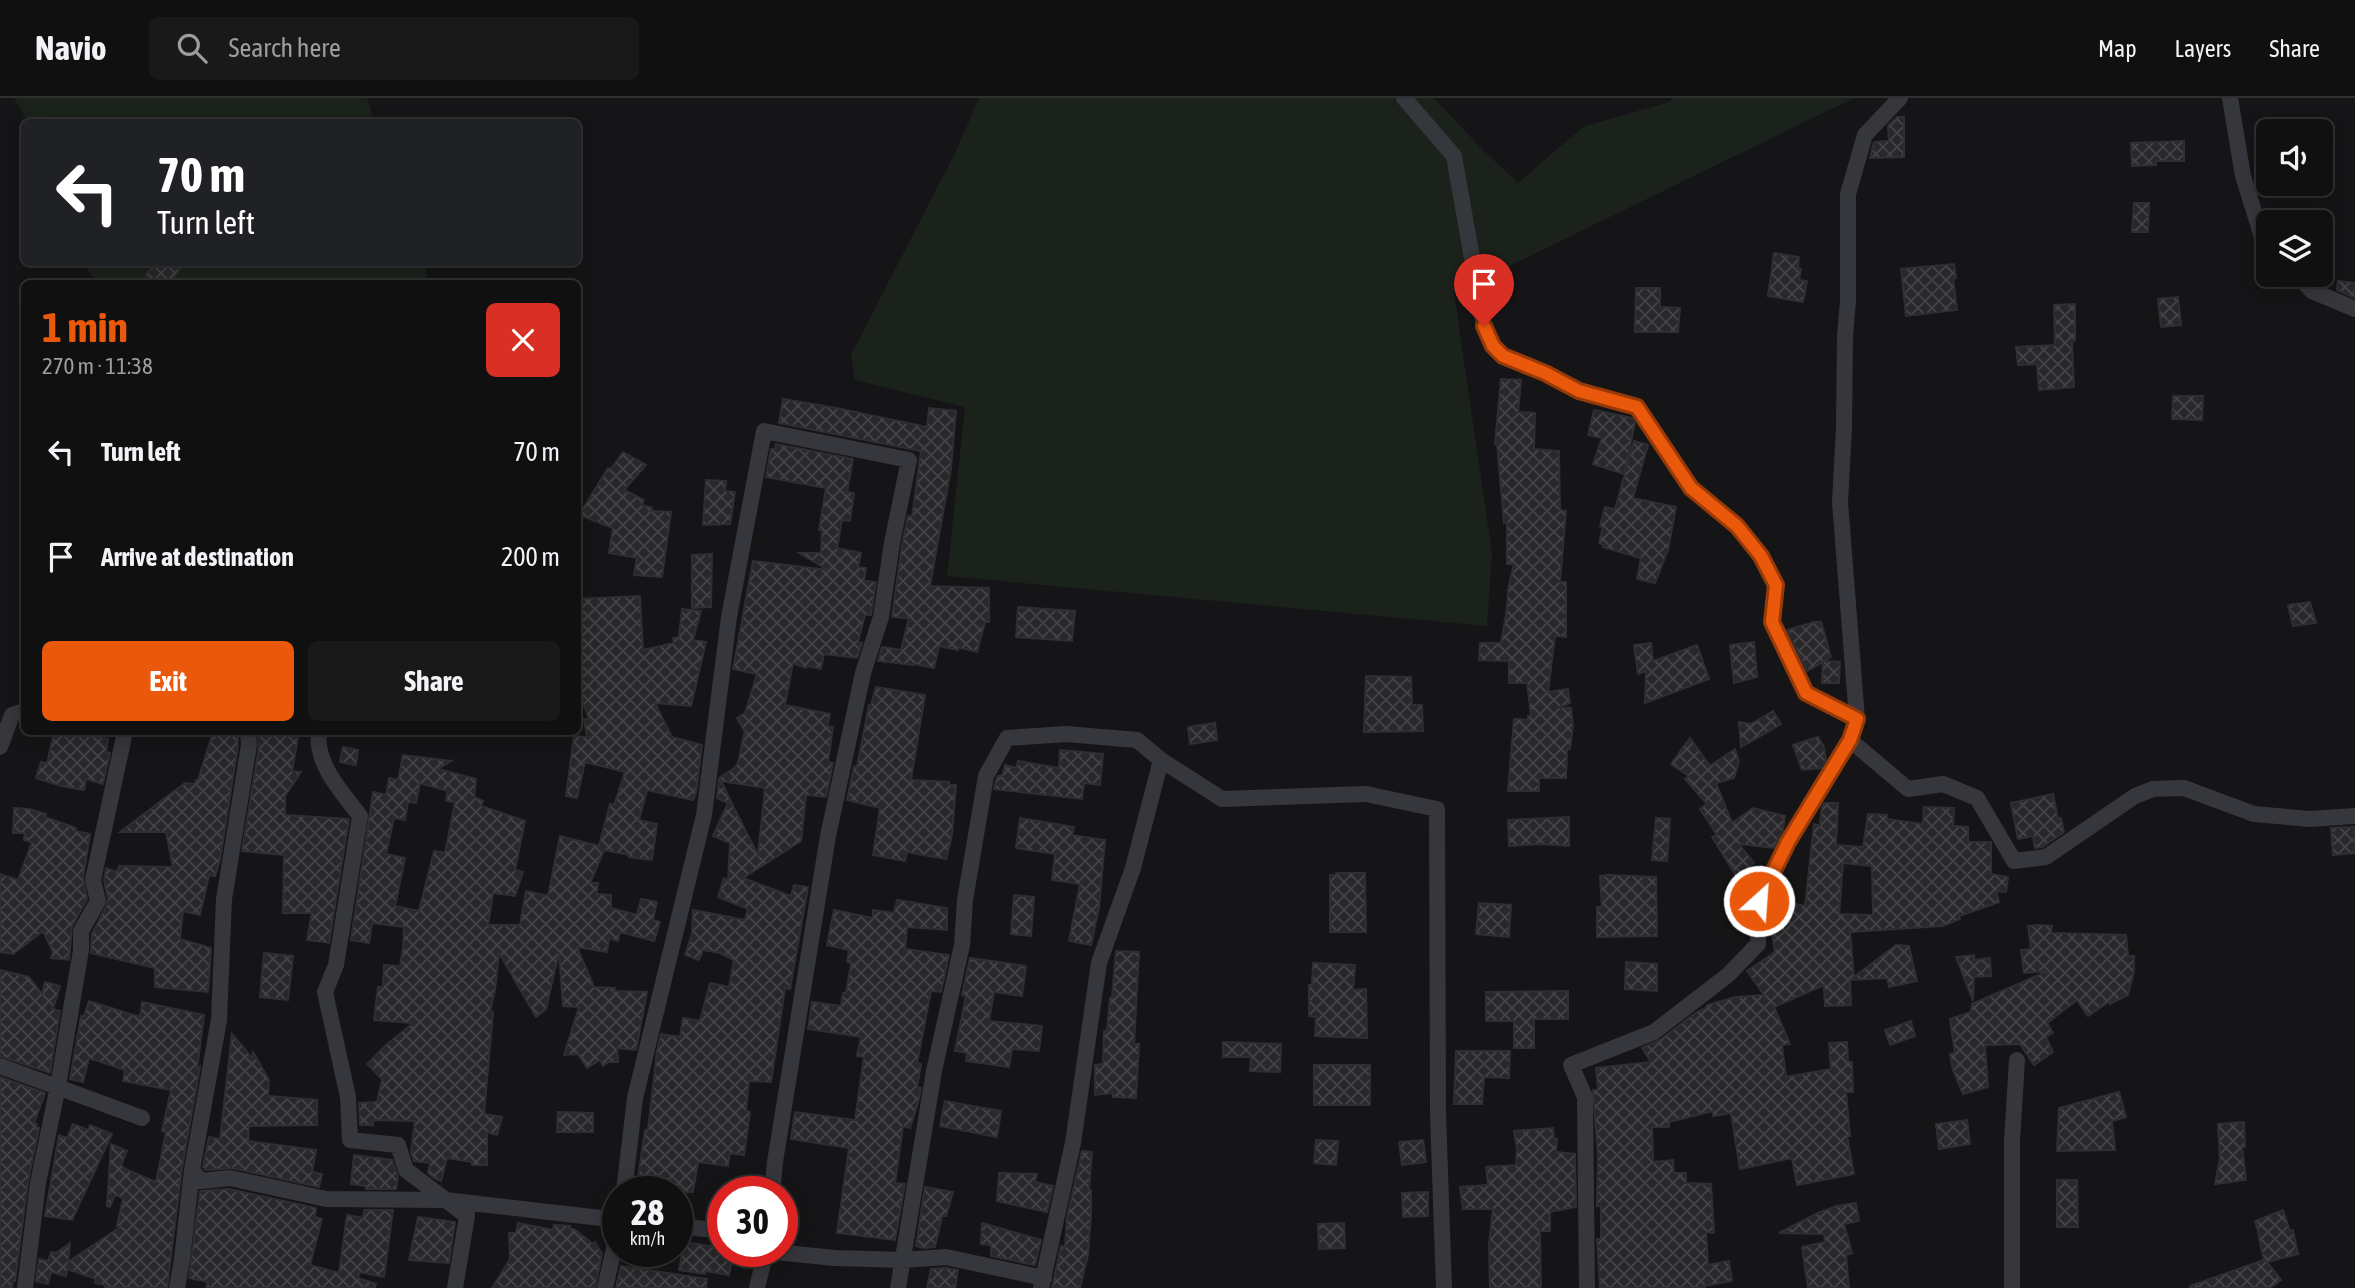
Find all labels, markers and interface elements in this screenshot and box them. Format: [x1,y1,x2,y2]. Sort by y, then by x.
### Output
search box [149,17,639,80]
text: Navio [35,29,107,67]
icon: search [173,29,211,67]
text: Search here [229,33,341,63]
text: Map [2098,35,2137,62]
text: Layers [2175,35,2231,62]
text: Share [2269,35,2320,62]
map controls [2256,119,2333,287]
button: sound [2256,119,2333,196]
text: 70 m [157,146,245,202]
icon: left [42,147,133,238]
text: Turn left [157,204,255,241]
button: layers [2256,210,2333,287]
pin [1454,254,1514,326]
icon: arrive [1465,265,1503,303]
text: 1 min [42,303,128,351]
button: close [486,303,560,377]
text: 270 m · 11:38 [42,353,153,379]
icon: left [42,433,80,471]
text: Turn left [101,437,181,467]
text: 70 m [513,437,560,467]
icon: arrive [42,538,80,576]
text: Arrive at destination [101,542,294,572]
text: 200 m [501,542,560,572]
button: Exit [42,641,294,721]
button: Share [308,641,560,721]
position arrow [1722,864,1796,938]
speed limit sign: 30 [707,1176,798,1267]
text: 28 [631,1192,664,1232]
text: km/h [630,1228,665,1249]

